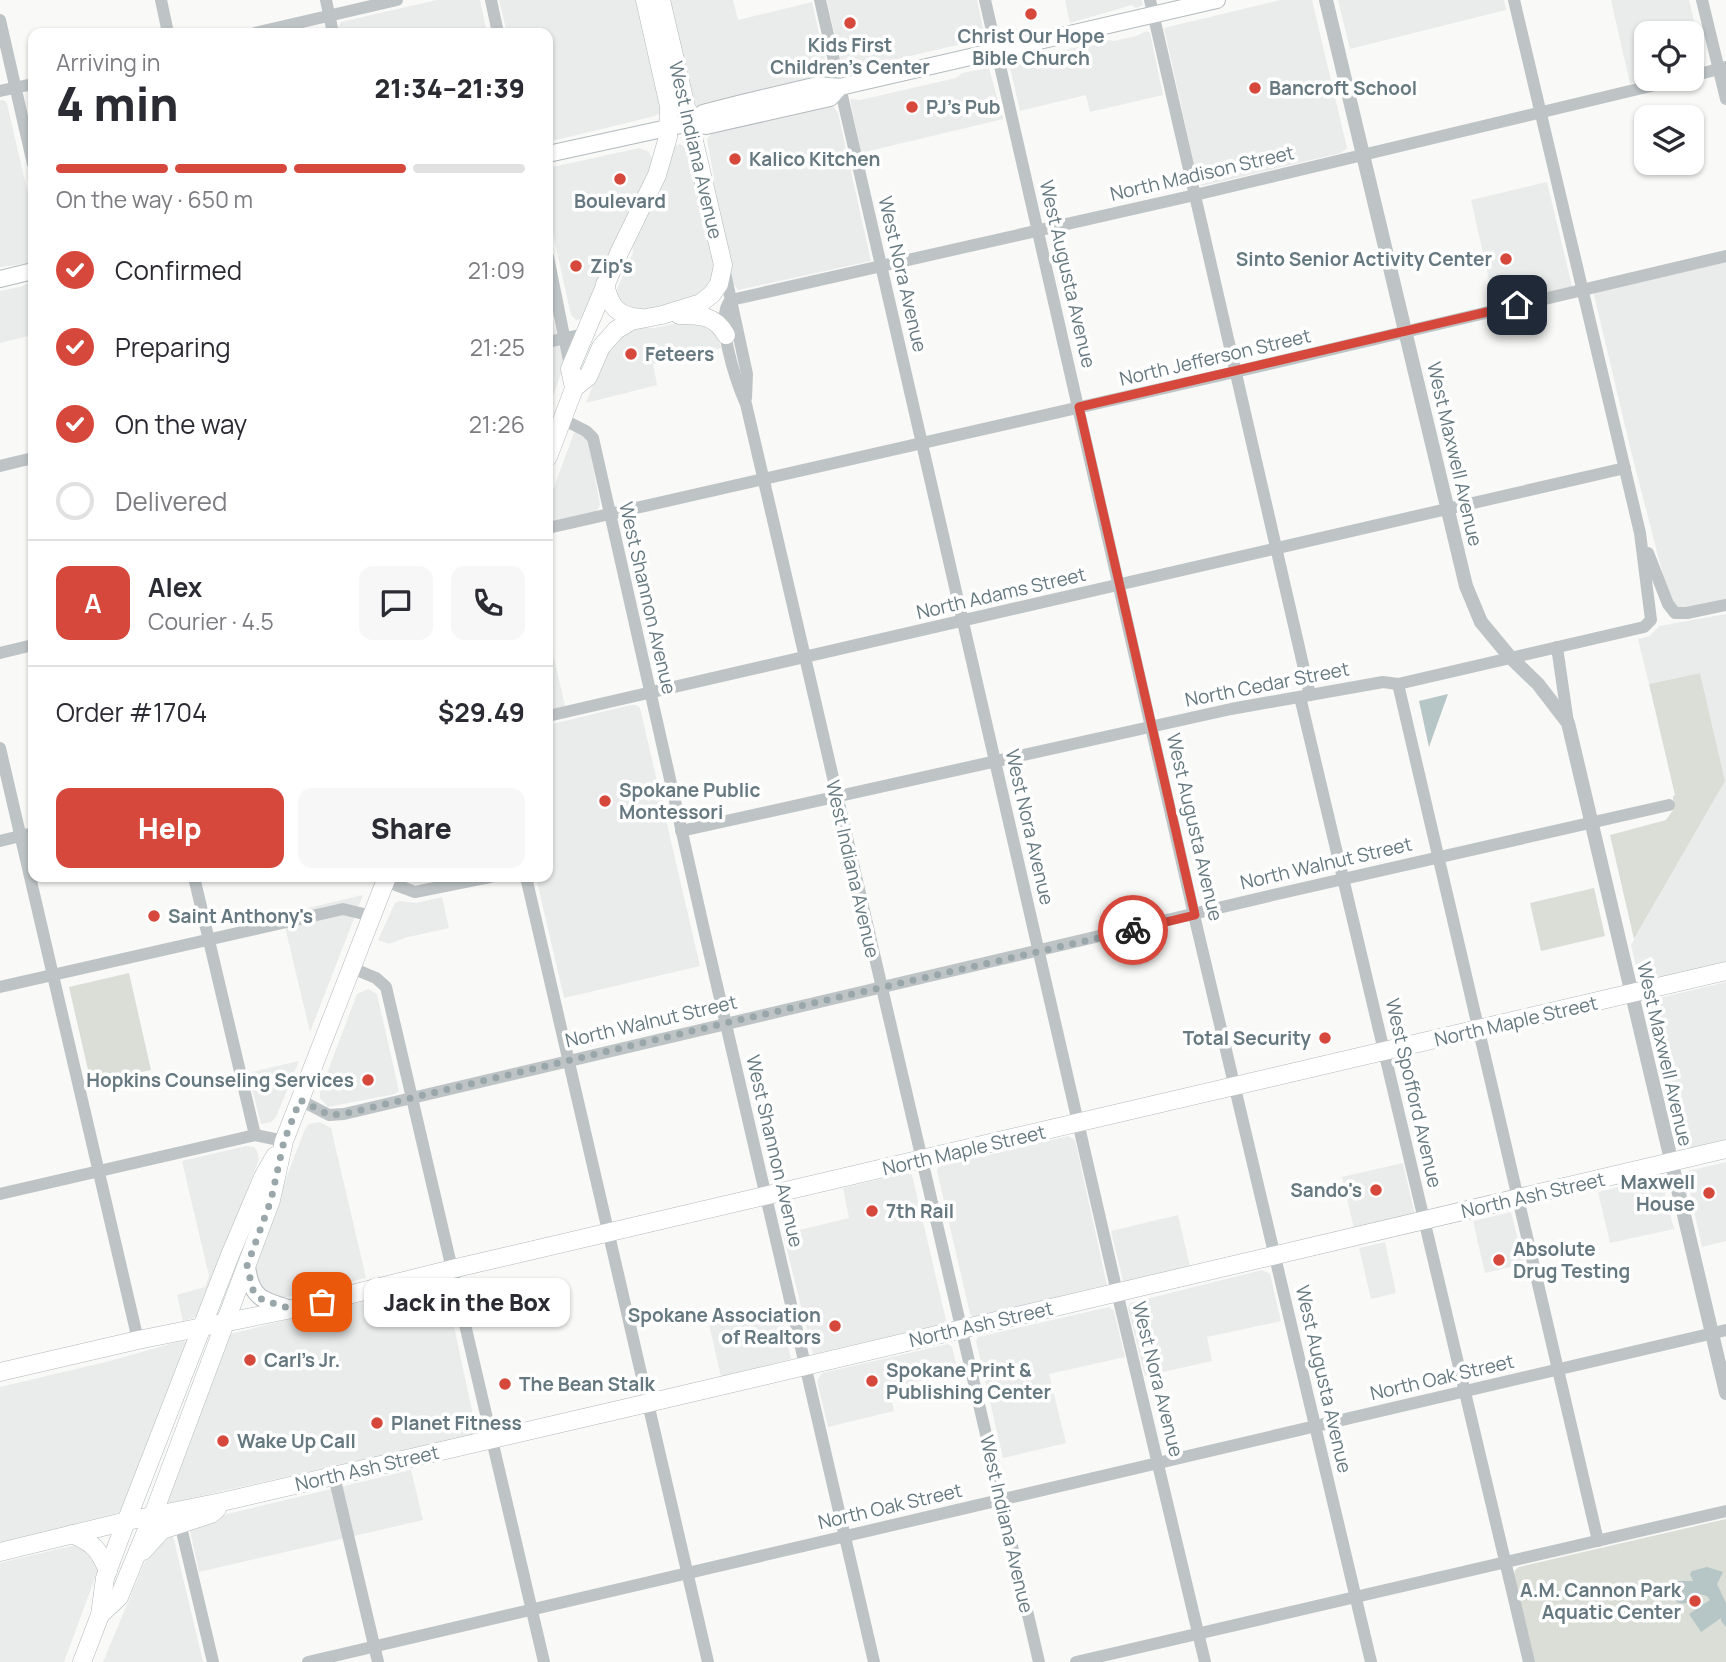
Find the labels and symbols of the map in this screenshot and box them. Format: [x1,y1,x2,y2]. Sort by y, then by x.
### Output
marker: Christ Our Hope Bible Church [1023,6,1039,22]
marker: Kids First Children's Center [842,15,858,31]
place label: Christ Our Hope Bible Church [957,23,1105,71]
place label: Kids First Children's Center [770,32,930,80]
street label: West Indiana Avenue [663,59,729,241]
place label: Bancroft School [1269,75,1417,101]
marker: Bancroft School [1247,80,1263,96]
place label: PJ's Pub [926,94,1001,120]
marker: PJ's Pub [904,99,920,115]
street label: North Madison Street [1107,139,1297,207]
place label: Kalico Kitchen [749,146,880,172]
marker: Kalico Kitchen [727,151,743,167]
marker: Boulevard [612,171,628,187]
street label: West Augusta Avenue [1034,178,1102,370]
place label: Boulevard [574,188,666,214]
street label: West Nora Avenue [872,193,934,355]
place label: Sinto Senior Activity Center [1236,246,1492,272]
marker: Sinto Senior Activity Center [1498,251,1514,267]
place label: Zip's [590,253,633,279]
marker: Zip's [568,258,584,274]
pin [1487,275,1547,335]
street label: North Jefferson Street [1117,322,1313,392]
place label: Feteers [645,341,714,367]
marker: Feteers [623,346,639,362]
street label: West Maxwell Avenue [1421,359,1489,549]
street label: West Shannon Avenue [613,499,683,697]
street label: North Adams Street [914,561,1088,625]
street label: North Cedar Street [1183,655,1351,713]
street label: West Augusta Avenue [1161,731,1229,923]
street label: West Nora Avenue [999,746,1061,908]
place label: Spokane Public Montessori [619,777,760,825]
street label: West Indiana Avenue [820,778,886,960]
marker: Spokane Public Montessori [597,793,613,809]
street label: North Walnut Street [1238,831,1414,895]
courier [1098,895,1168,965]
place label: Saint Anthony's [168,903,313,929]
marker: Saint Anthony's [146,908,162,924]
street label: West Maxwell Avenue [1631,959,1699,1149]
street label: North Walnut Street [563,989,739,1053]
street label: North Maple Street [1432,990,1600,1052]
street label: West Spofford Avenue [1380,996,1448,1190]
place label: Total Security [1183,1025,1311,1051]
marker: Total Security [1317,1030,1333,1046]
street label: West Shannon Avenue [740,1052,810,1250]
place label: Hopkins Counseling Services [86,1067,354,1093]
marker: Hopkins Counseling Services [360,1072,376,1088]
street label: North Maple Street [880,1119,1048,1181]
street label: North Ash Street [1459,1166,1607,1224]
place label: Maxwell House [1621,1169,1695,1217]
place label: Sando's [1290,1177,1362,1203]
marker: Sando's [1368,1182,1384,1198]
marker: Maxwell House [1701,1185,1717,1201]
place label: 7th Rail [886,1198,954,1224]
marker: 7th Rail [864,1203,880,1219]
place label: Absolute Drug Testing [1513,1236,1630,1284]
marker: Absolute Drug Testing [1491,1252,1507,1268]
pin [292,1272,352,1332]
callout: Jack in the Box [364,1278,570,1326]
street label: West Augusta Avenue [1290,1283,1358,1475]
street label: North Ash Street [907,1295,1055,1353]
street label: West Nora Avenue [1126,1299,1190,1459]
place label: Spokane Association of Realtors [628,1302,821,1350]
marker: Spokane Association of Realtors [827,1318,843,1334]
place label: Carl's Jr. [264,1347,340,1373]
street label: North Oak Street [1367,1348,1517,1406]
marker: Carl's Jr. [242,1352,258,1368]
place label: Spokane Print & Publishing Center [886,1357,1051,1405]
place label: The Bean Stalk [519,1371,656,1397]
marker: Spokane Print & Publishing Center [864,1373,880,1389]
marker: The Bean Stalk [497,1376,513,1392]
place label: Planet Fitness [391,1410,522,1436]
marker: Planet Fitness [369,1415,385,1431]
place label: Wake Up Call [237,1428,356,1454]
marker: Wake Up Call [215,1433,231,1449]
street label: West Indiana Avenue [974,1433,1040,1615]
street label: North Ash Street [293,1439,441,1497]
street label: North Oak Street [815,1477,965,1535]
place label: A.M. Cannon Park Aquatic Center [1520,1577,1682,1625]
marker: A.M. Cannon Park Aquatic Center [1687,1593,1703,1609]

